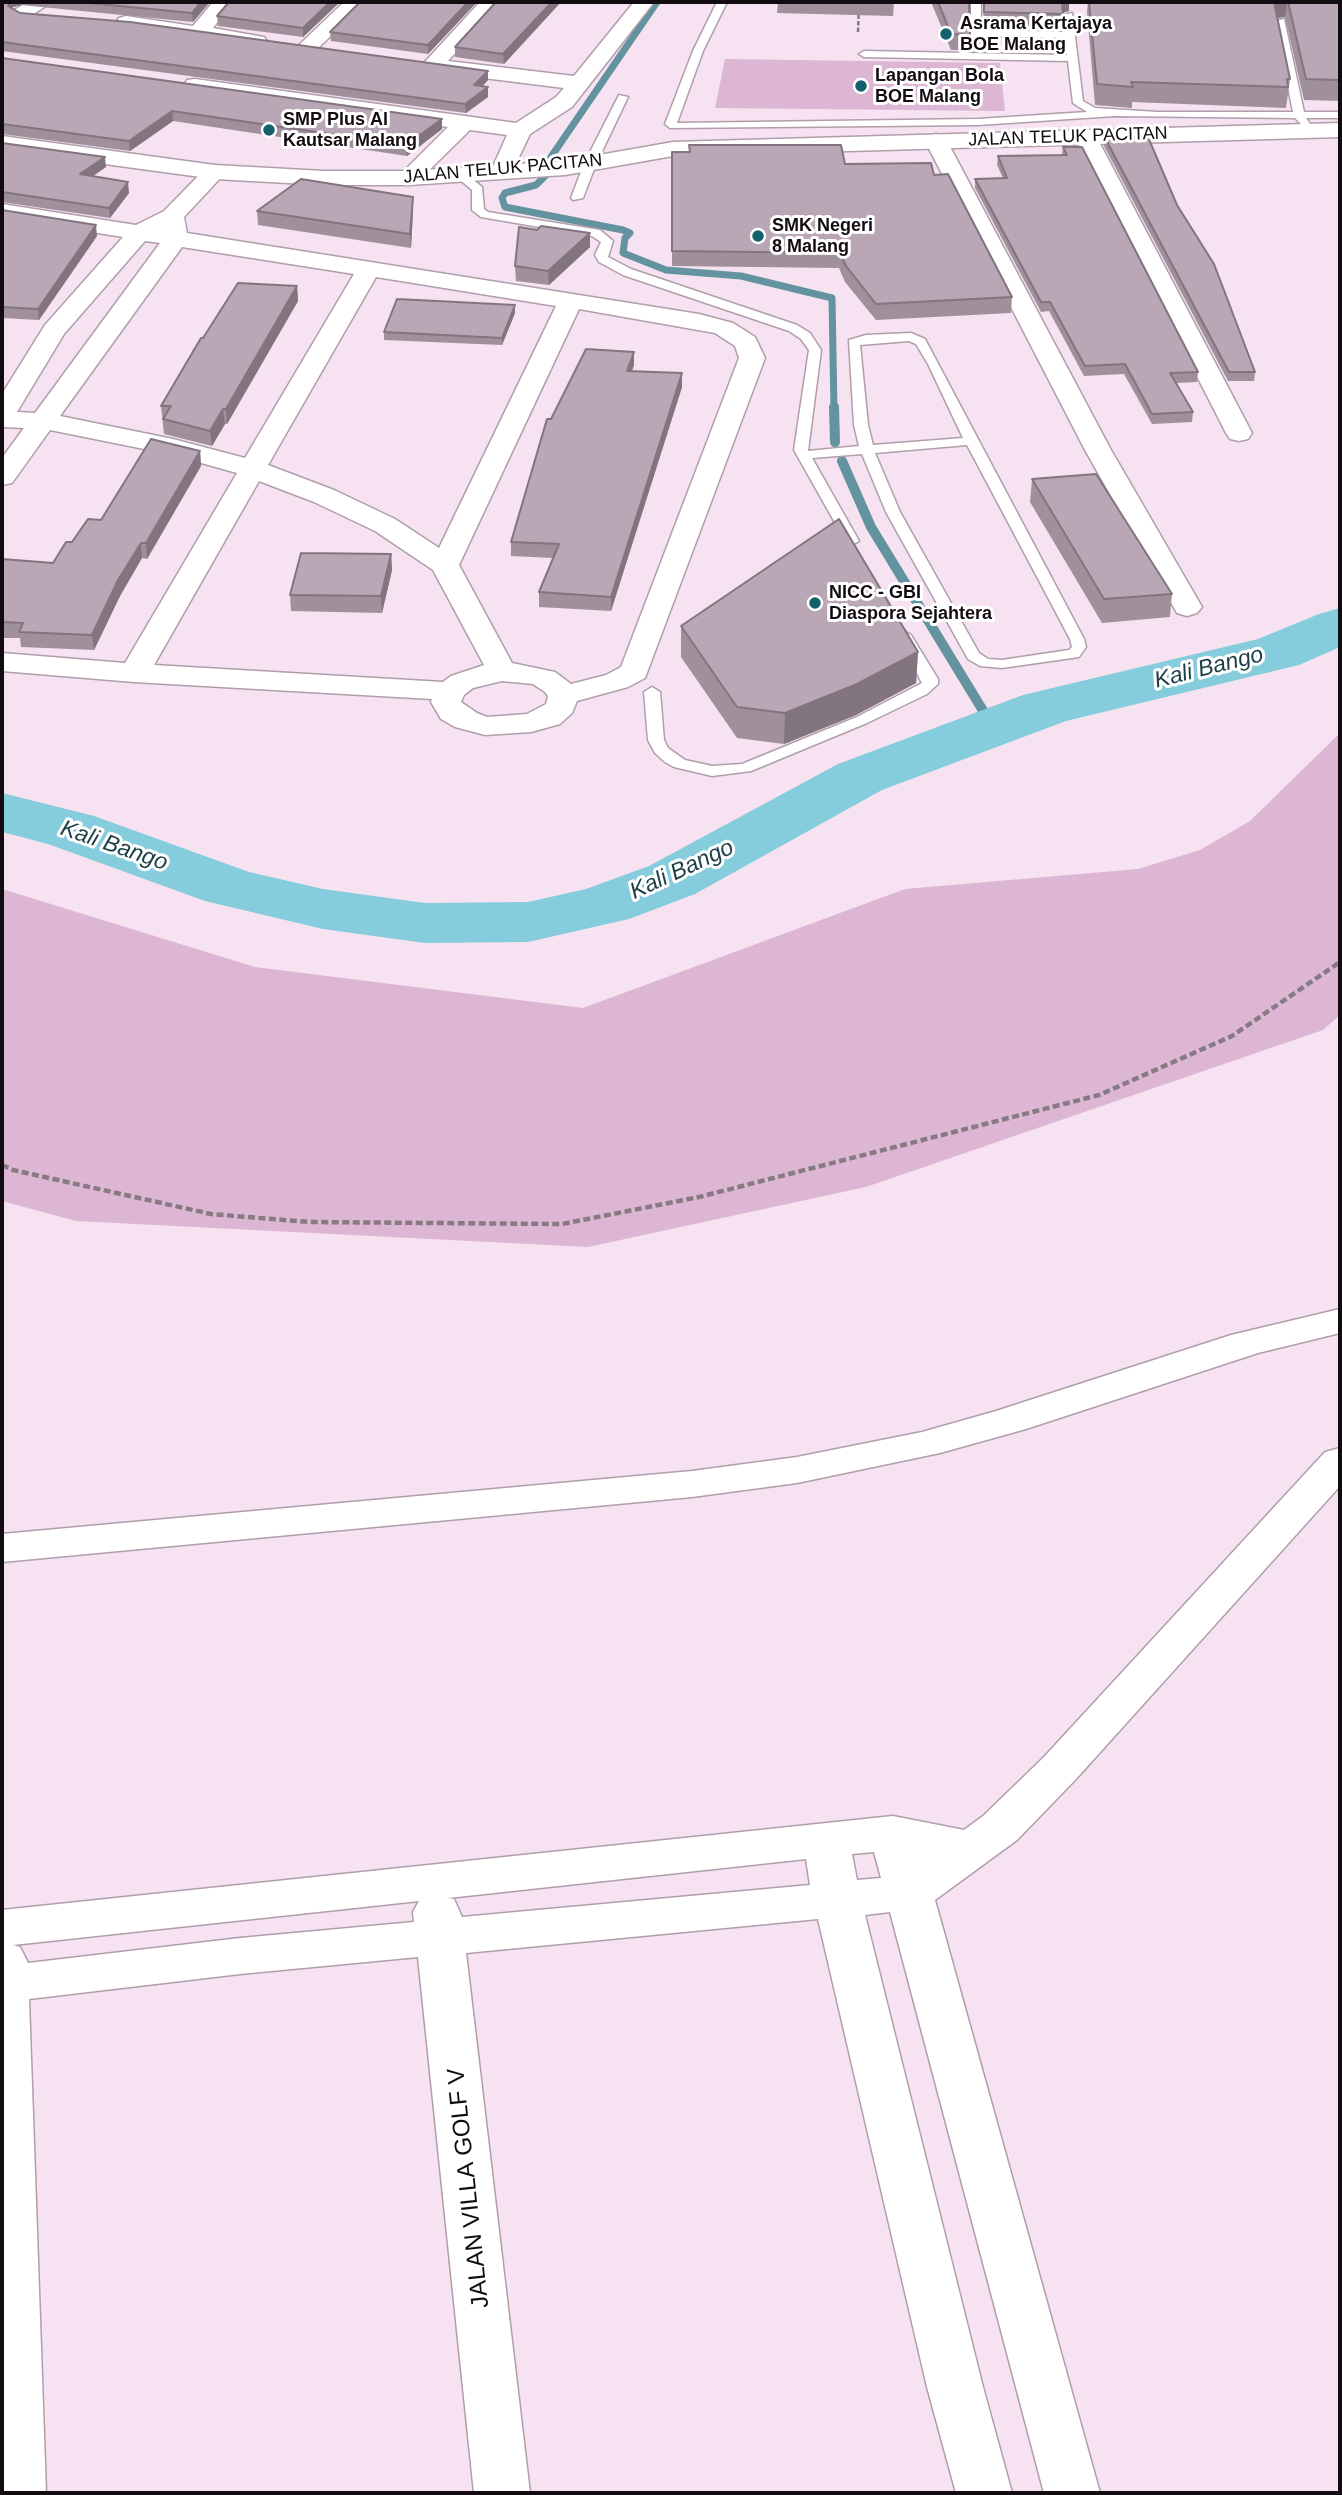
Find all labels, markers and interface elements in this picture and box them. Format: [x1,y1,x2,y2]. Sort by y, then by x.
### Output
place label: Asrama Kertajaya BOE Malang [960,13,1112,56]
marker: Asrama Kertajaya BOE Malang [938,26,954,42]
place label: Lapangan Bola BOE Malang [875,65,1004,108]
marker: Lapangan Bola BOE Malang [853,78,869,94]
place label: SMP Plus Al Kautsar Malang [283,109,417,152]
marker: SMP Plus Al Kautsar Malang [261,122,277,138]
street label: JALAN TELUK PACITAN [968,123,1168,151]
street label: JALAN TELUK PACITAN [403,150,603,188]
place label: SMK Negeri 8 Malang [772,215,873,258]
marker: SMK Negeri 8 Malang [750,228,766,244]
place label: NICC - GBI Diaspora Sejahtera [829,582,992,624]
marker: NICC - GBI Diaspora Sejahtera [807,595,823,611]
water label: Kali Bango [1152,641,1266,695]
water label: Kali Bango [57,815,171,877]
water label: Kali Bango [626,834,738,906]
street label: JALAN VILLA GOLF V [442,2066,496,2310]

